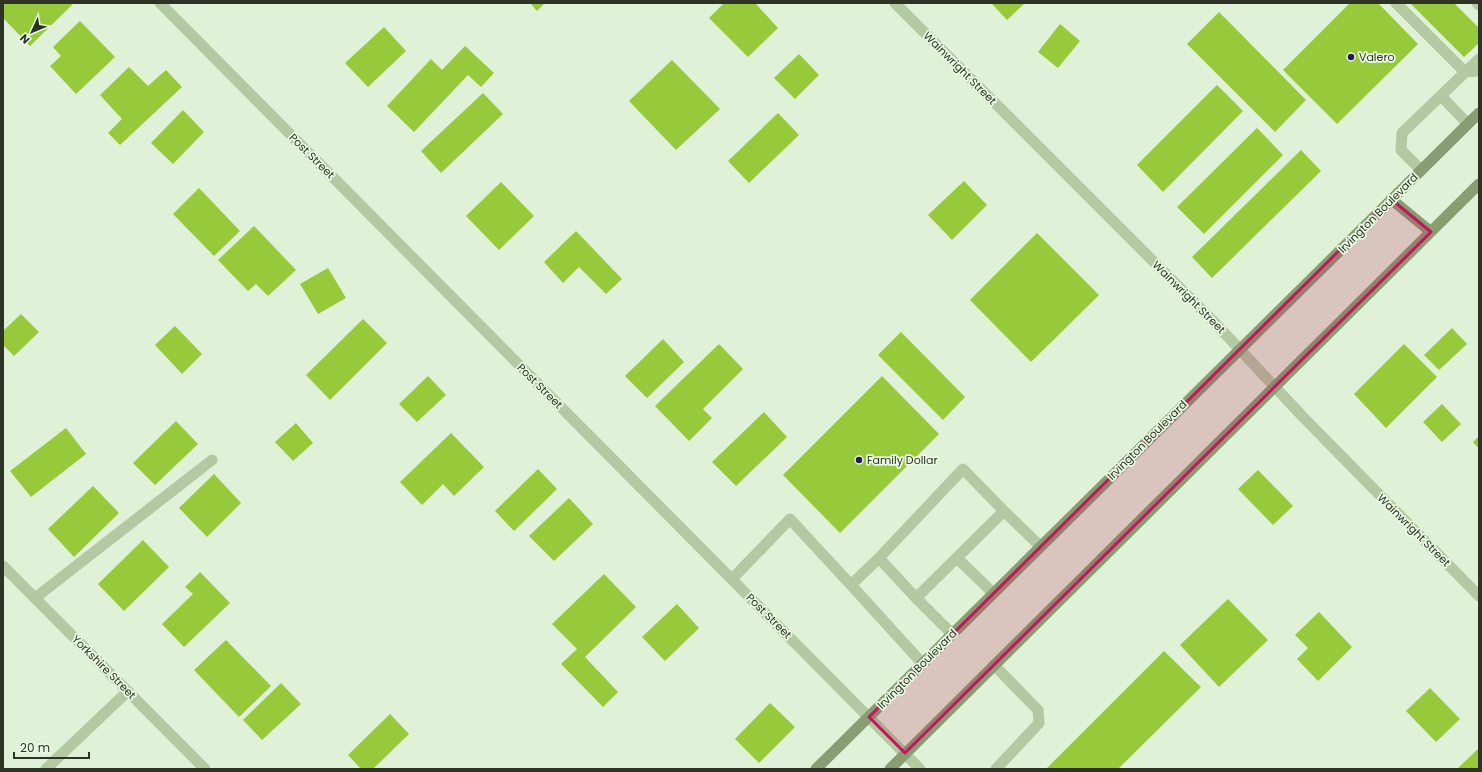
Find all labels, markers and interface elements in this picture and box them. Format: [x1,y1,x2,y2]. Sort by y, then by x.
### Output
north arrow [12,12,52,52]
street label: Wainwright Street [920,28,1000,108]
text: N [16,30,33,47]
place label: Valero [1359,49,1395,65]
marker: Valero [1346,52,1356,62]
street label: Post Street [286,130,338,182]
street label: Irvington Boulevard [1335,170,1421,256]
street label: Wainwright Street [1149,257,1229,337]
street label: Post Street [514,360,566,412]
street label: Irvington Boulevard [1104,397,1190,483]
place label: Family Dollar [867,452,938,468]
marker: Family Dollar [854,455,864,465]
street label: Wainwright Street [1374,490,1454,570]
street label: Post Street [743,590,795,642]
street label: Irvington Boulevard [874,626,960,712]
street label: Yorkshire Street [68,631,140,703]
scale bar [14,734,89,760]
text: 20 m [20,739,50,756]

